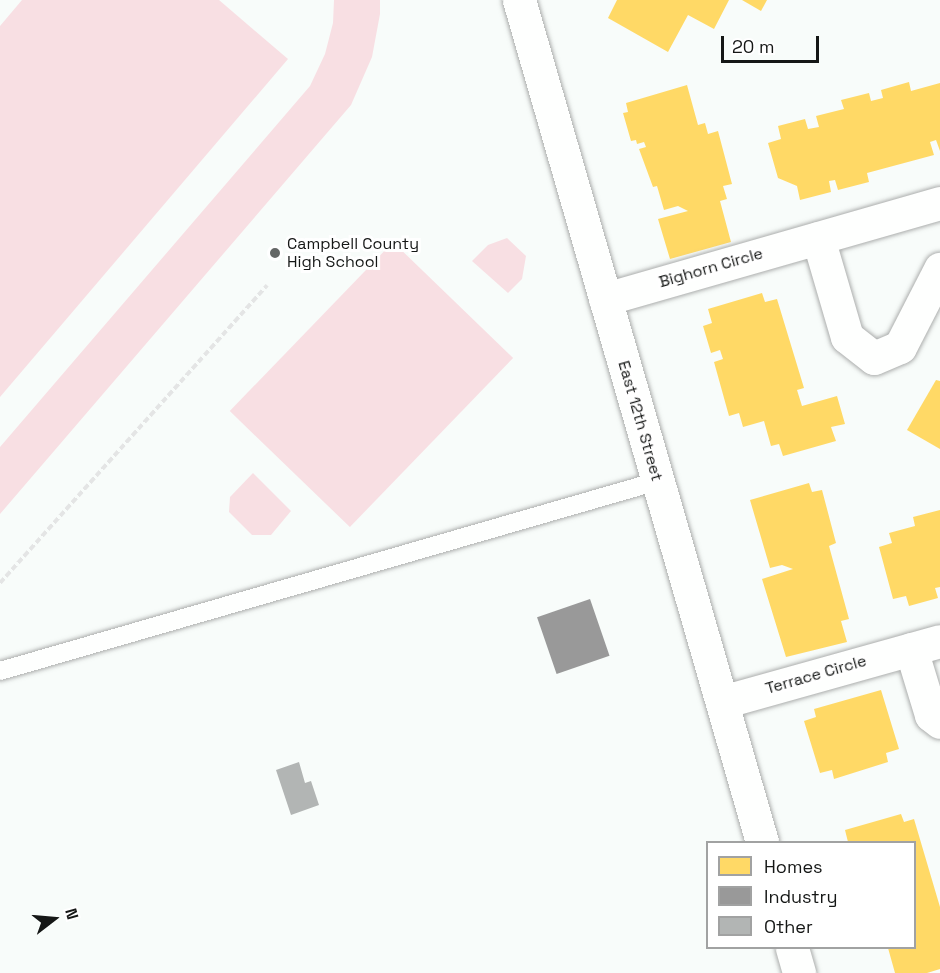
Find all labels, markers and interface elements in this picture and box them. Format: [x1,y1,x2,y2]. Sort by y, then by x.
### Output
scale bar [724,24,822,62]
text: 20 m [732,35,775,58]
place label: Campbell County High School [287,234,419,272]
street label: Bighorn Circle [657,244,765,292]
marker: Campbell County High School [268,246,282,260]
street label: East 12th Street [614,359,666,483]
street label: Terrace Circle [763,651,869,699]
legend [706,841,916,949]
text: Homes [764,855,823,878]
text: Industry [764,885,837,908]
north arrow [24,889,84,949]
text: N [60,906,83,922]
text: Other [764,915,813,938]

